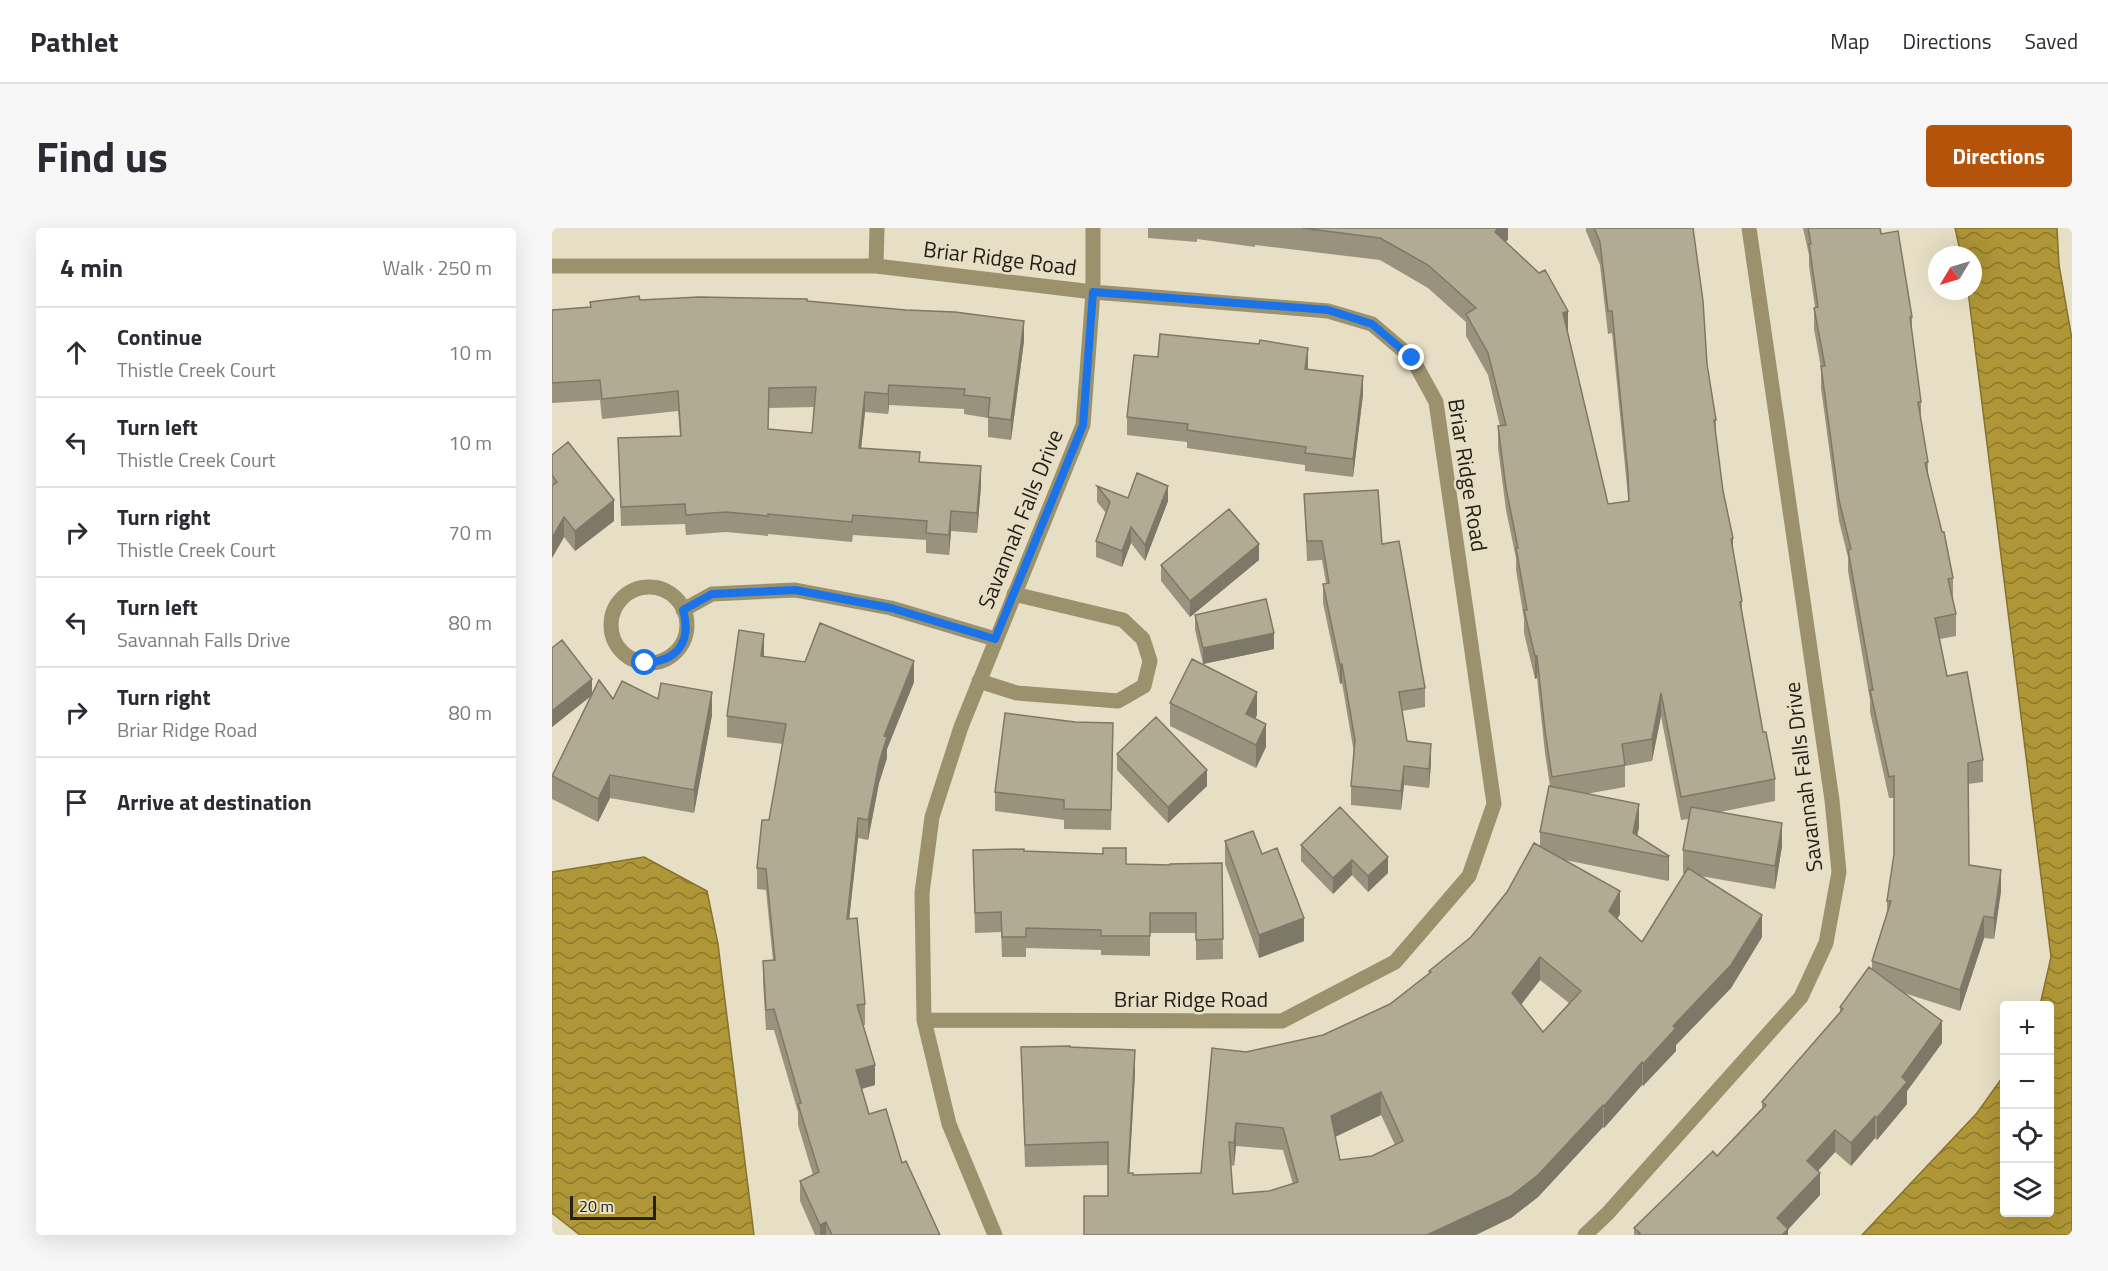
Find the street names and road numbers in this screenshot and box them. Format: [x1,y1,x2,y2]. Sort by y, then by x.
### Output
street label: Briar Ridge Road [921,232,1079,284]
street label: Briar Ridge Road [1439,396,1497,554]
street label: Savannah Falls Drive [969,424,1071,614]
street label: Savannah Falls Drive [1775,680,1831,874]
street label: Briar Ridge Road [1114,982,1268,1016]

